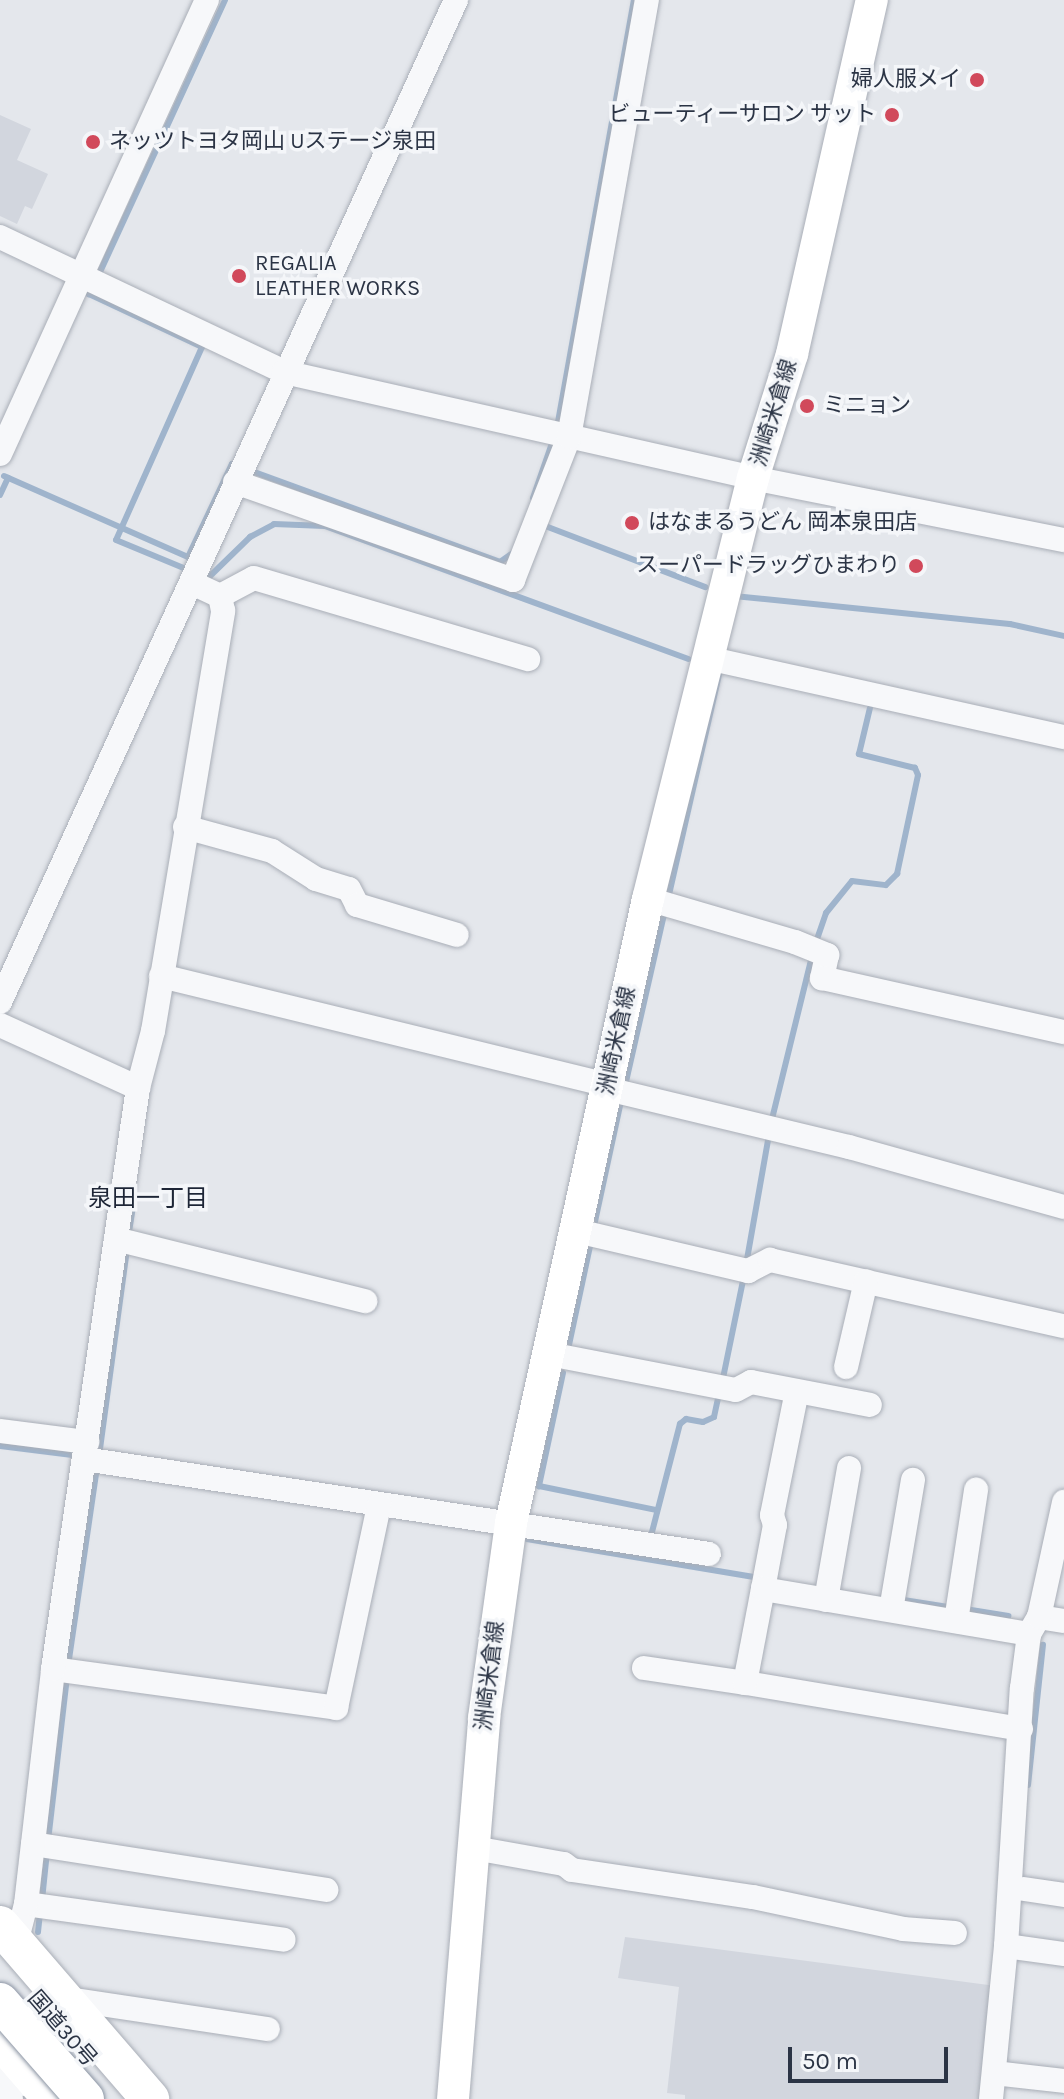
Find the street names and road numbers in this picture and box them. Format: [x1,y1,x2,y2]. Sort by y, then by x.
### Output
street label: 洲崎米倉線 [745,357,803,469]
street label: 洲崎米倉線 [593,984,641,1098]
street label: 洲崎米倉線 [470,1620,510,1732]
street label: 国道30号 [22,1986,102,2072]

